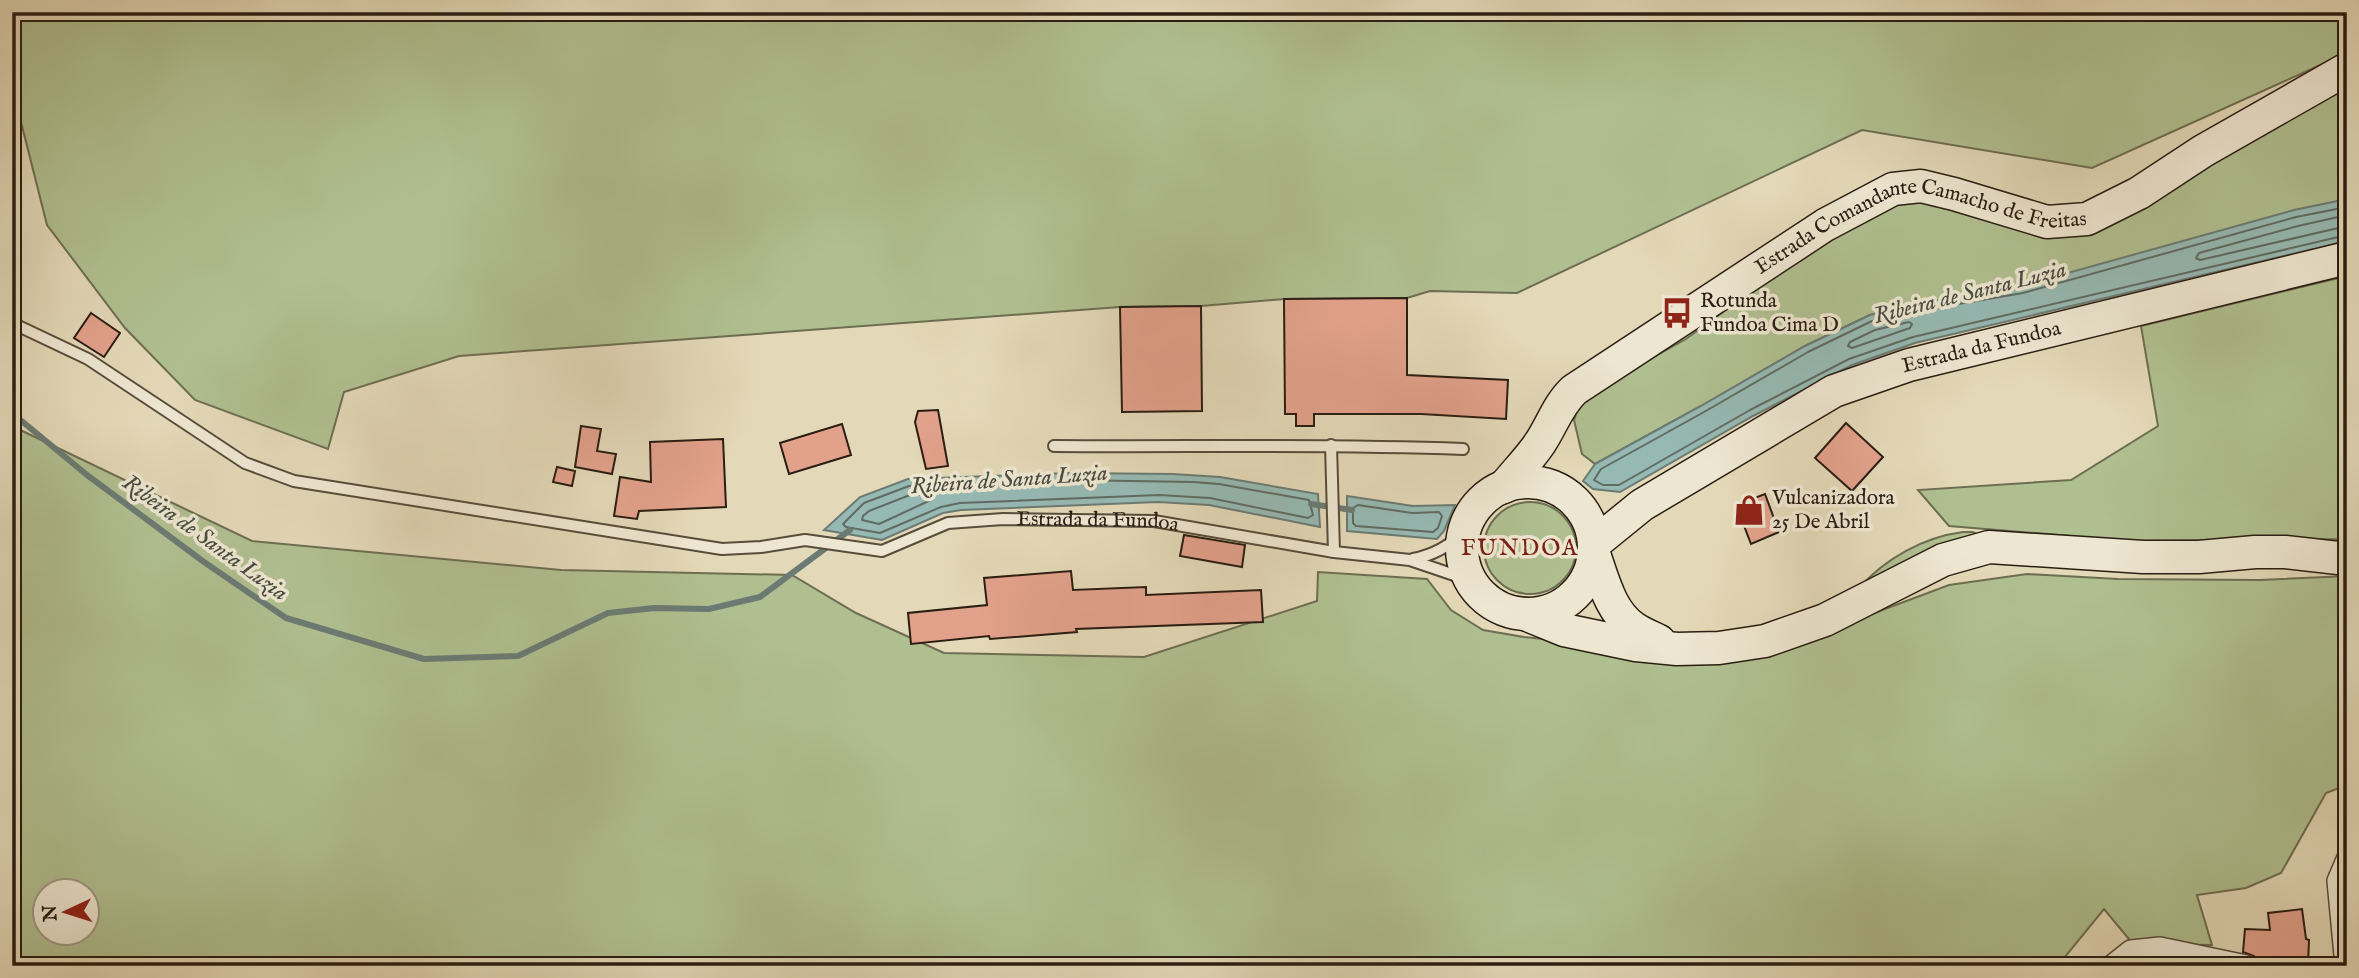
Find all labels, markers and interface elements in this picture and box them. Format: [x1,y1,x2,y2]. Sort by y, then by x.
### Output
street label: Estrada Comandante Camacho de Freitas [1750,173,2088,281]
water label: Ribeira de Santa Luzia [1871,255,2069,331]
place label: Rotunda Fundoa Cima D [1700,288,1839,339]
bus stop icon: Rotunda Fundoa Cima D [1660,296,1694,330]
street label: Estrada da Fundoa [1899,315,2064,380]
water label: Ribeira de Santa Luzia [910,459,1108,501]
water label: Ribeira de Santa Luzia [117,468,293,608]
place label: Vulcanizadora 25 De Abril [1771,485,1896,536]
shop icon: Vulcanizadora 25 De Abril [1732,493,1766,527]
street label: Estrada da Fundoa [1016,506,1182,539]
district label: FUNDOA [1461,534,1579,563]
north arrow [32,876,102,946]
text: N [38,903,64,923]

